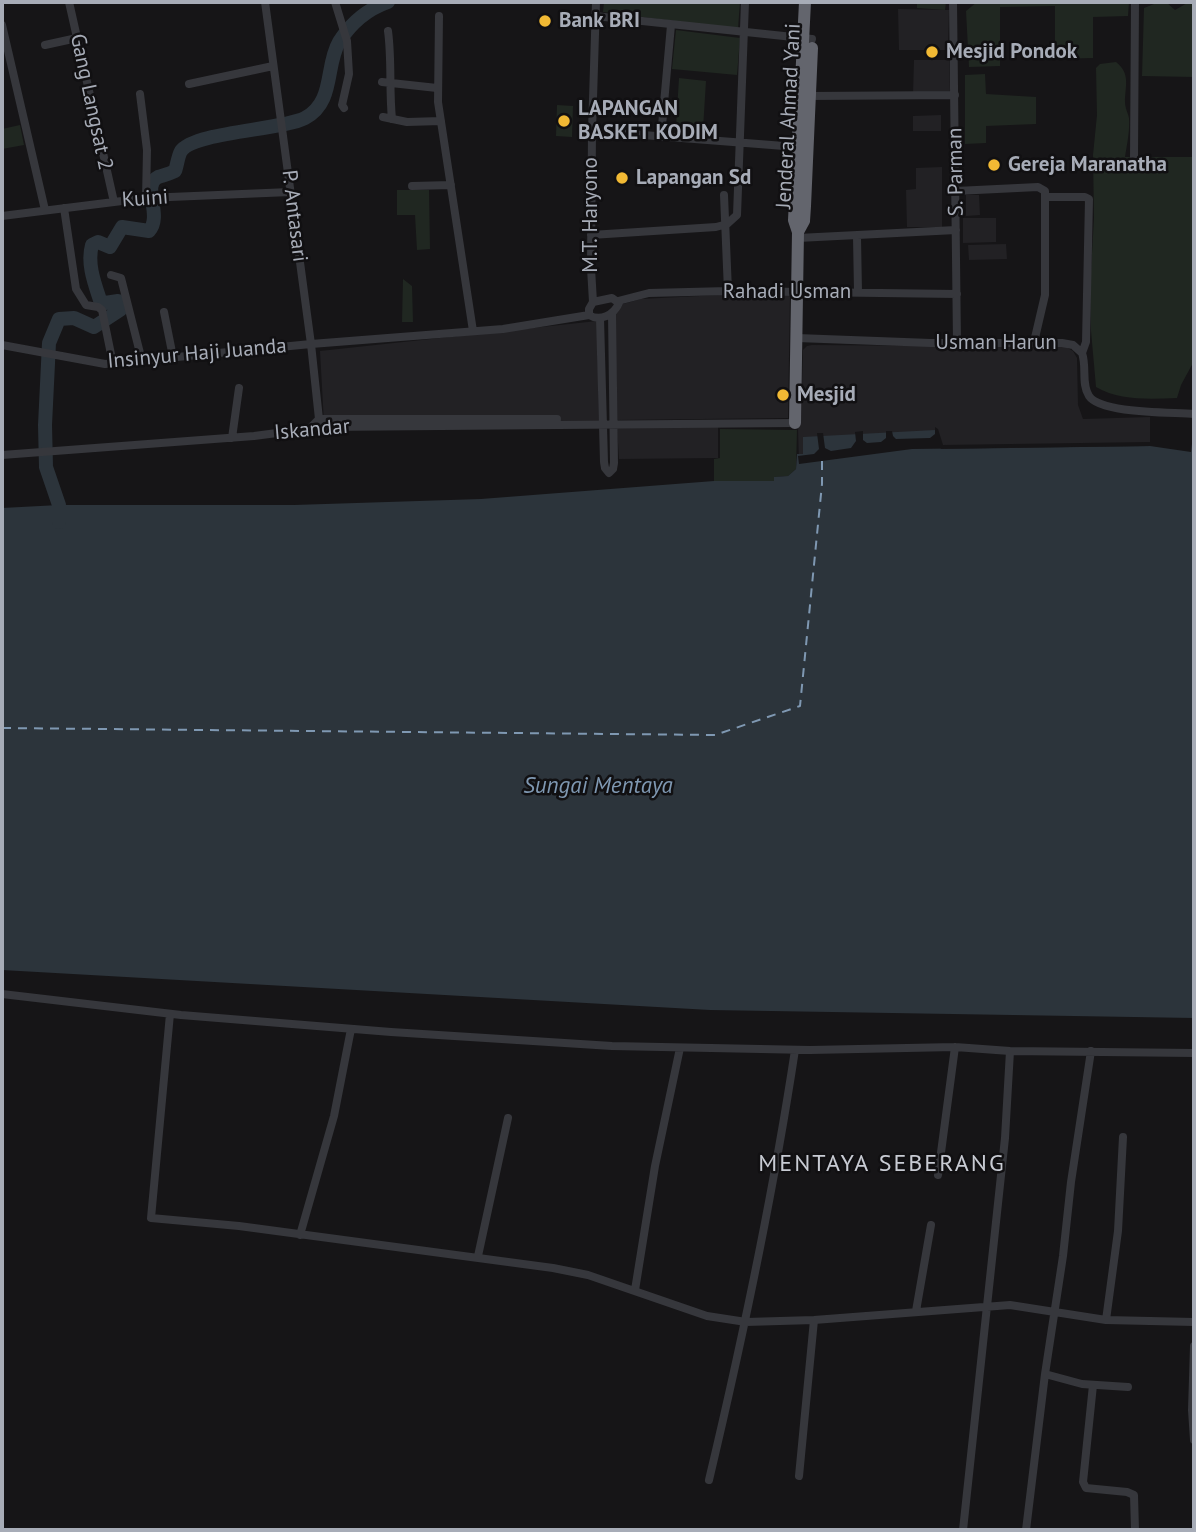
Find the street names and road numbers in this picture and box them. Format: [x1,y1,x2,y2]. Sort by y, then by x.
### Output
street label: Jenderal Ahmad Yani [772,23,806,209]
street label: Gang Langsat 2 [64,32,118,172]
street label: S. Parman [943,127,969,217]
street label: M.T. Haryono [578,157,604,273]
street label: P. Antasari [276,169,312,263]
street label: Kuini [121,185,169,213]
street label: Rahadi Usman [723,279,851,305]
street label: Usman Harun [935,330,1057,356]
street label: Insinyur Haji Juanda [106,334,288,374]
street label: Iskandar [273,414,351,446]

